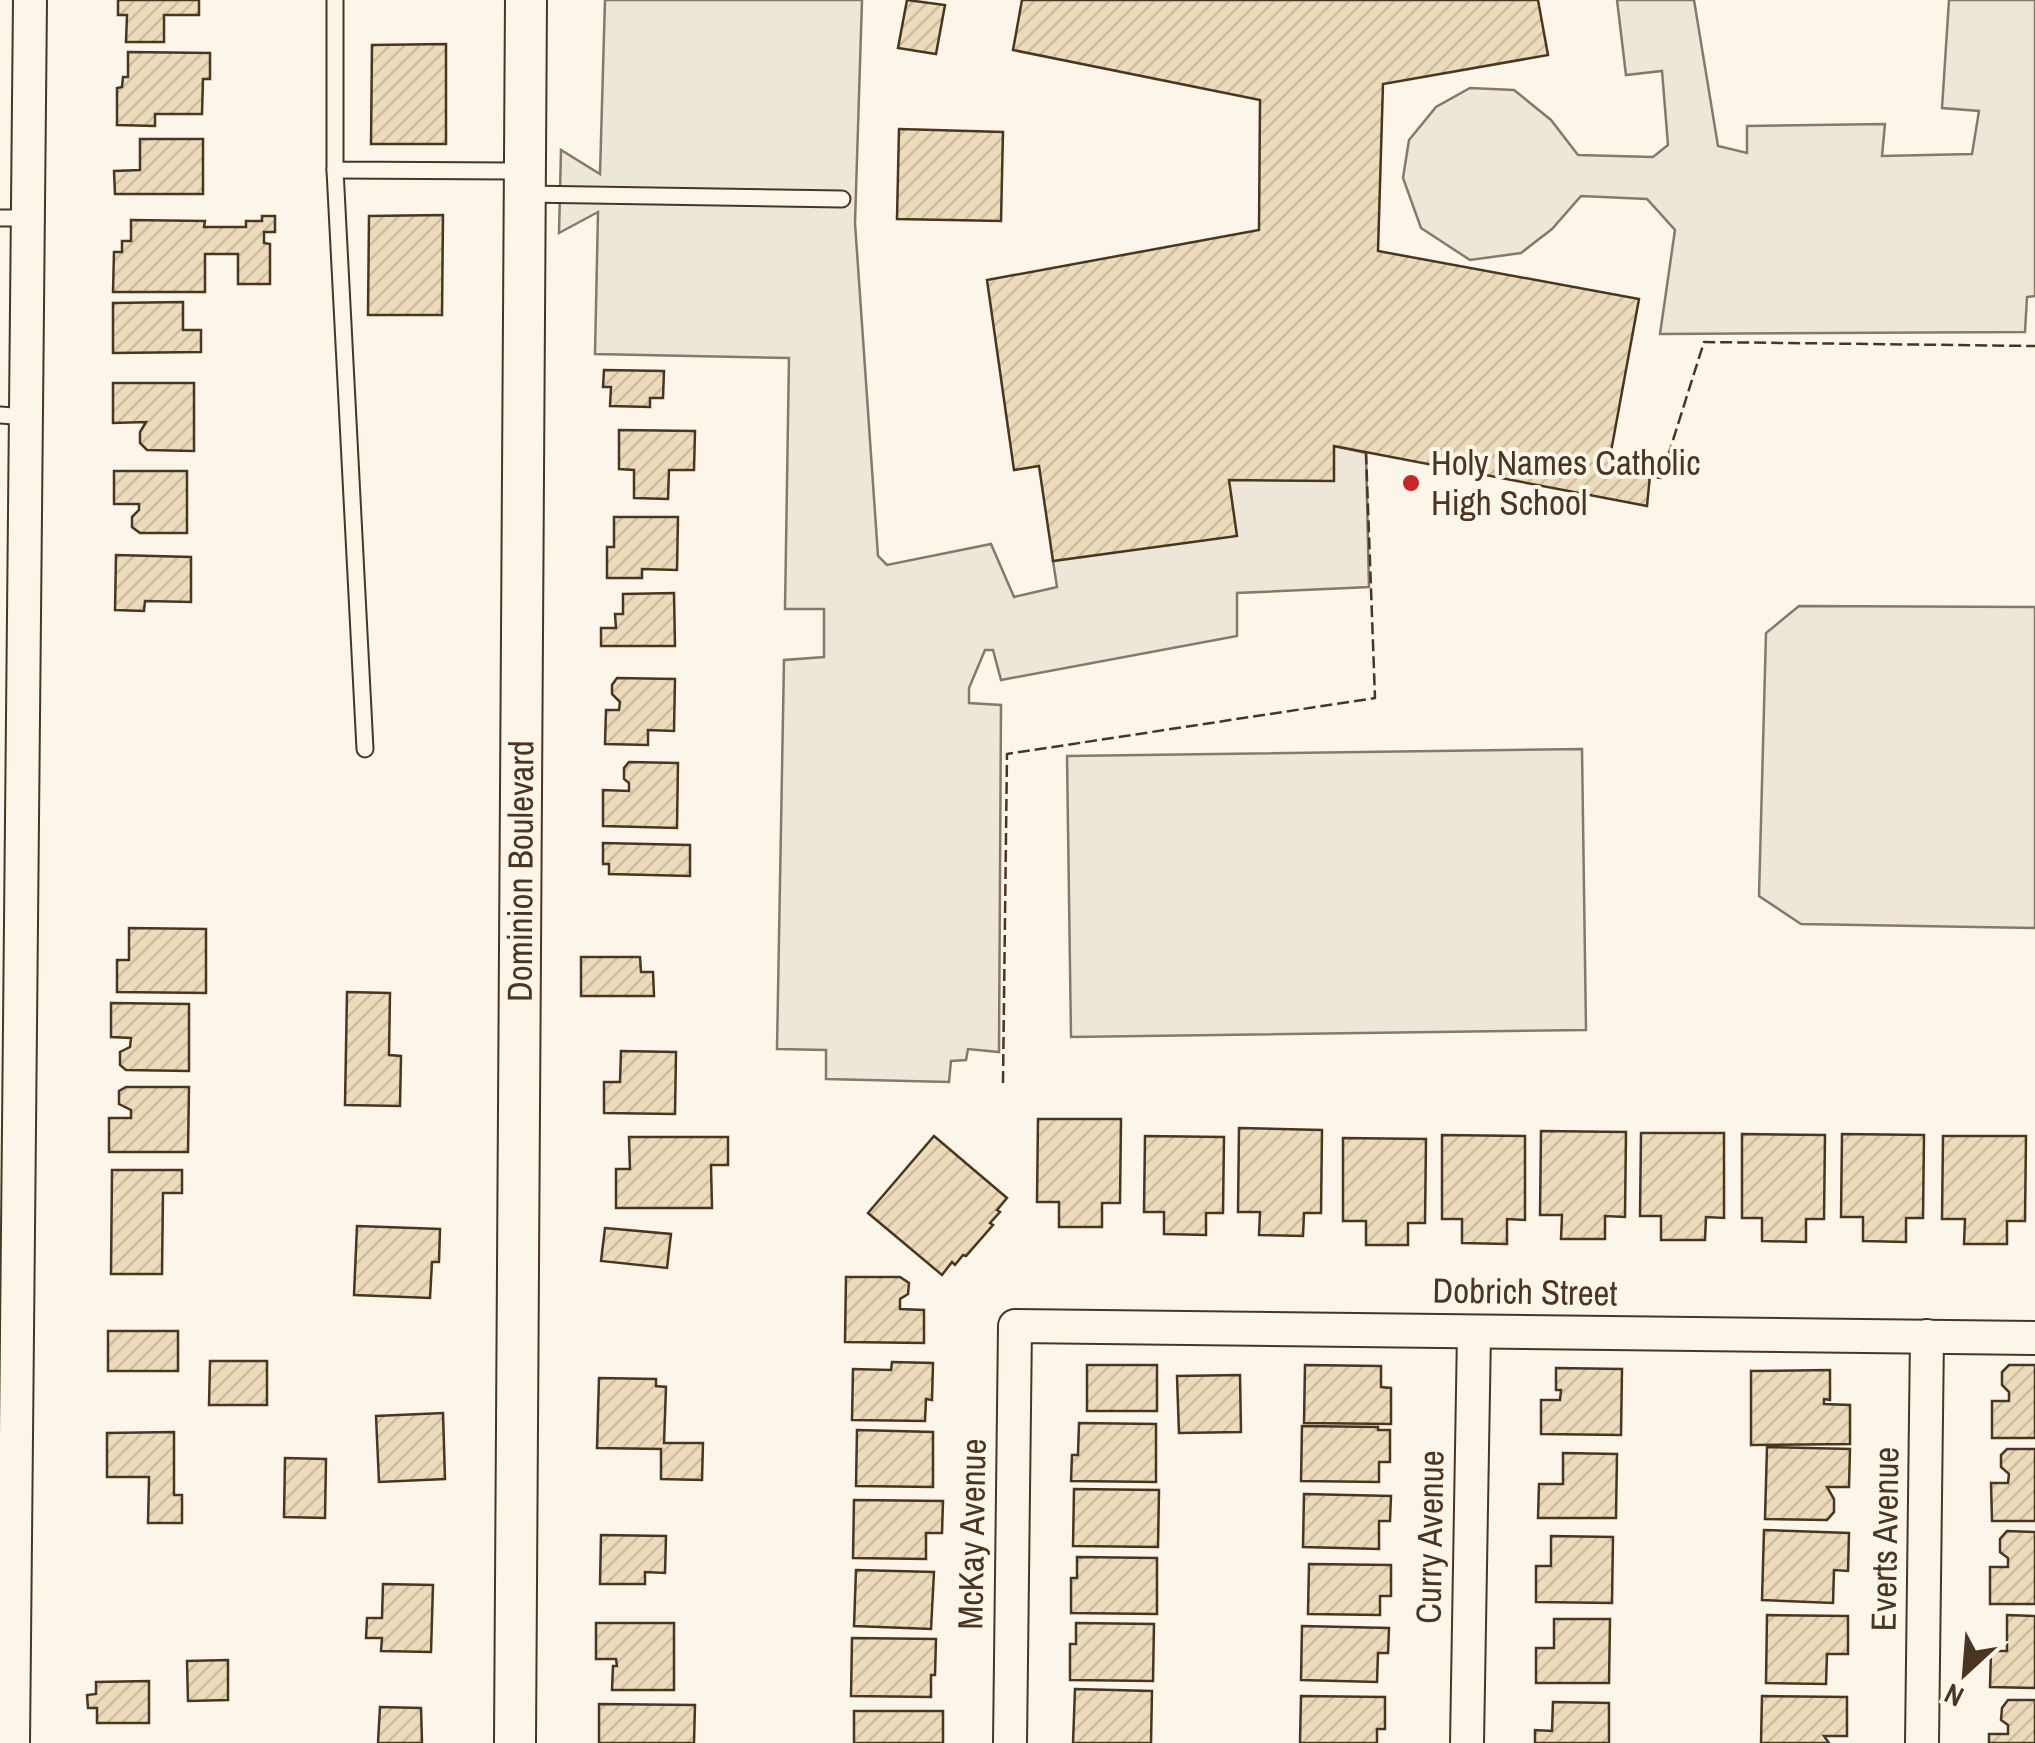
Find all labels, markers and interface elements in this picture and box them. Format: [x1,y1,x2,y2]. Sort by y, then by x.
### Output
place label: Holy Names Catholic High School [1431,439,1701,526]
marker: Holy Names Catholic High School [1400,472,1422,494]
street label: Dominion Boulevard [496,740,544,1002]
street label: Dobrich Street [1432,1266,1618,1317]
street label: McKay Avenue [946,1438,997,1630]
street label: Everts Avenue [1859,1446,1910,1632]
street label: Curry Avenue [1404,1450,1455,1624]
north arrow [1915,1623,2015,1723]
text: N [1938,1675,1970,1716]

